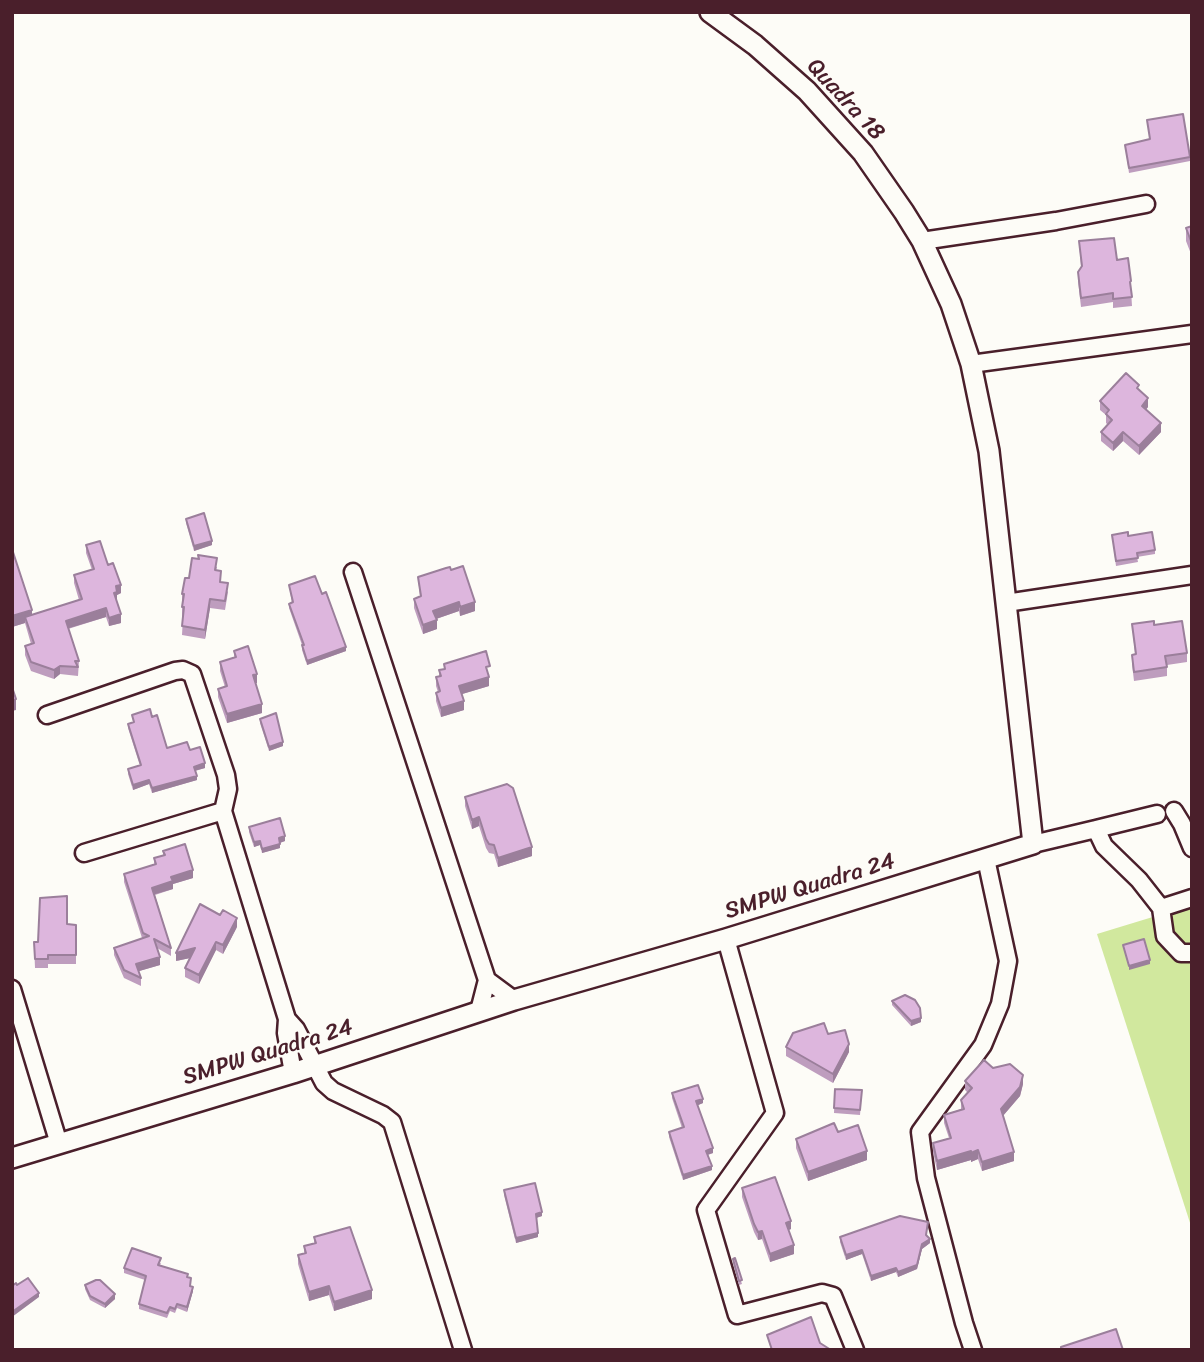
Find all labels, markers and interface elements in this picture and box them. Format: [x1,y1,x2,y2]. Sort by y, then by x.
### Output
street label: Quadra 18 [800,53,890,147]
street label: SMPW Quadra 24 [722,848,898,926]
street label: SMPW Quadra 24 [180,1014,356,1092]

